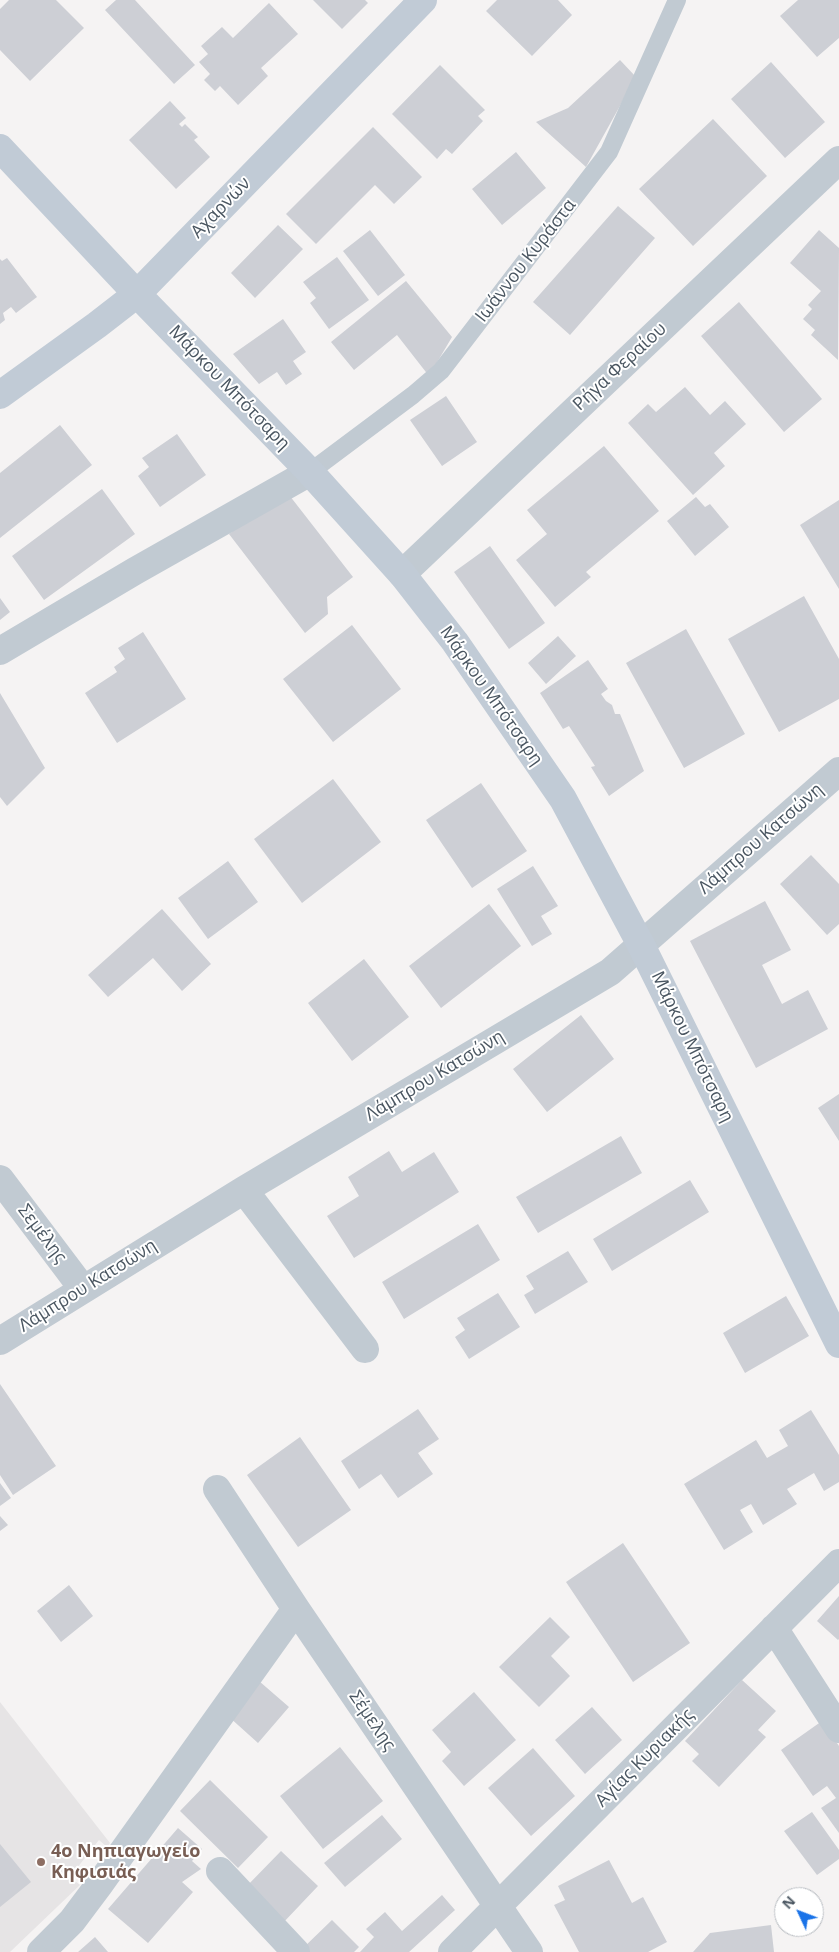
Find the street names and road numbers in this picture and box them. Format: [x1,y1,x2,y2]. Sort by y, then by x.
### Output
street label: Αχαρνών [187,173,255,243]
street label: Ιωάννου Κυράστα [471,195,581,327]
street label: Ρήγα Φεραίου [569,318,671,416]
street label: Μάρκου Μπότσαρη [164,321,294,455]
street label: Μάρκου Μπότσαρη [435,622,547,770]
street label: Λάμπρου Κατσώνη [694,779,828,899]
street label: Μάρκου Μπότσαρη [646,968,738,1126]
street label: Λάμπρου Κατσώνη [362,1026,508,1126]
street label: Σεμέλης [13,1200,71,1268]
street label: Λάμπρου Κατσώνη [15,1235,161,1337]
street label: Σέμελης [344,1687,400,1755]
street label: Αγίας Κυριακής [591,1704,699,1812]

